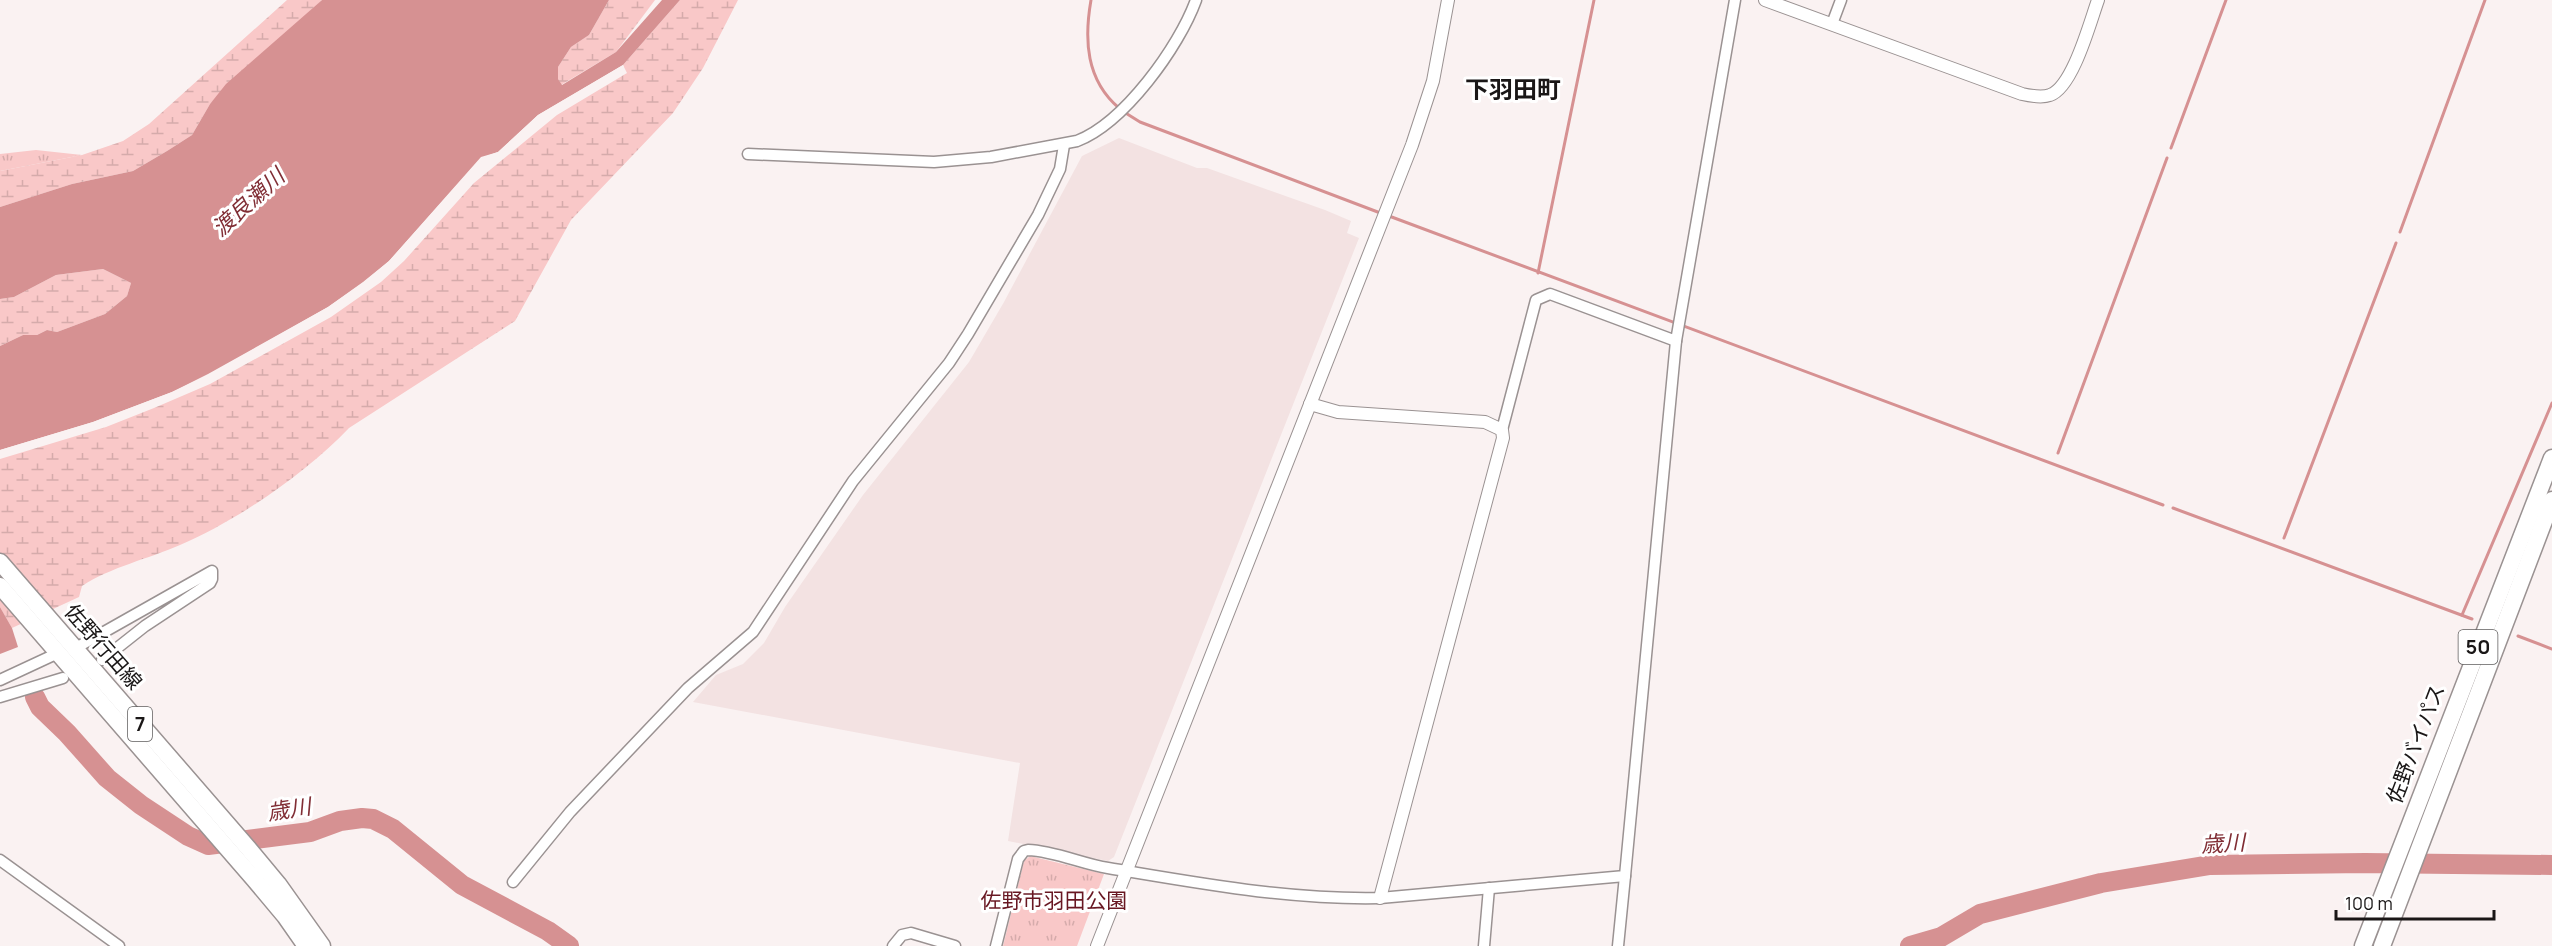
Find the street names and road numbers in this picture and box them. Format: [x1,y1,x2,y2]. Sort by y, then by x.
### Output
street label: 佐野行田線 [59,598,149,695]
road number: 50 [2458,630,2498,664]
street label: 佐野バイパス [2379,680,2451,807]
road number: 7 [128,707,152,741]

